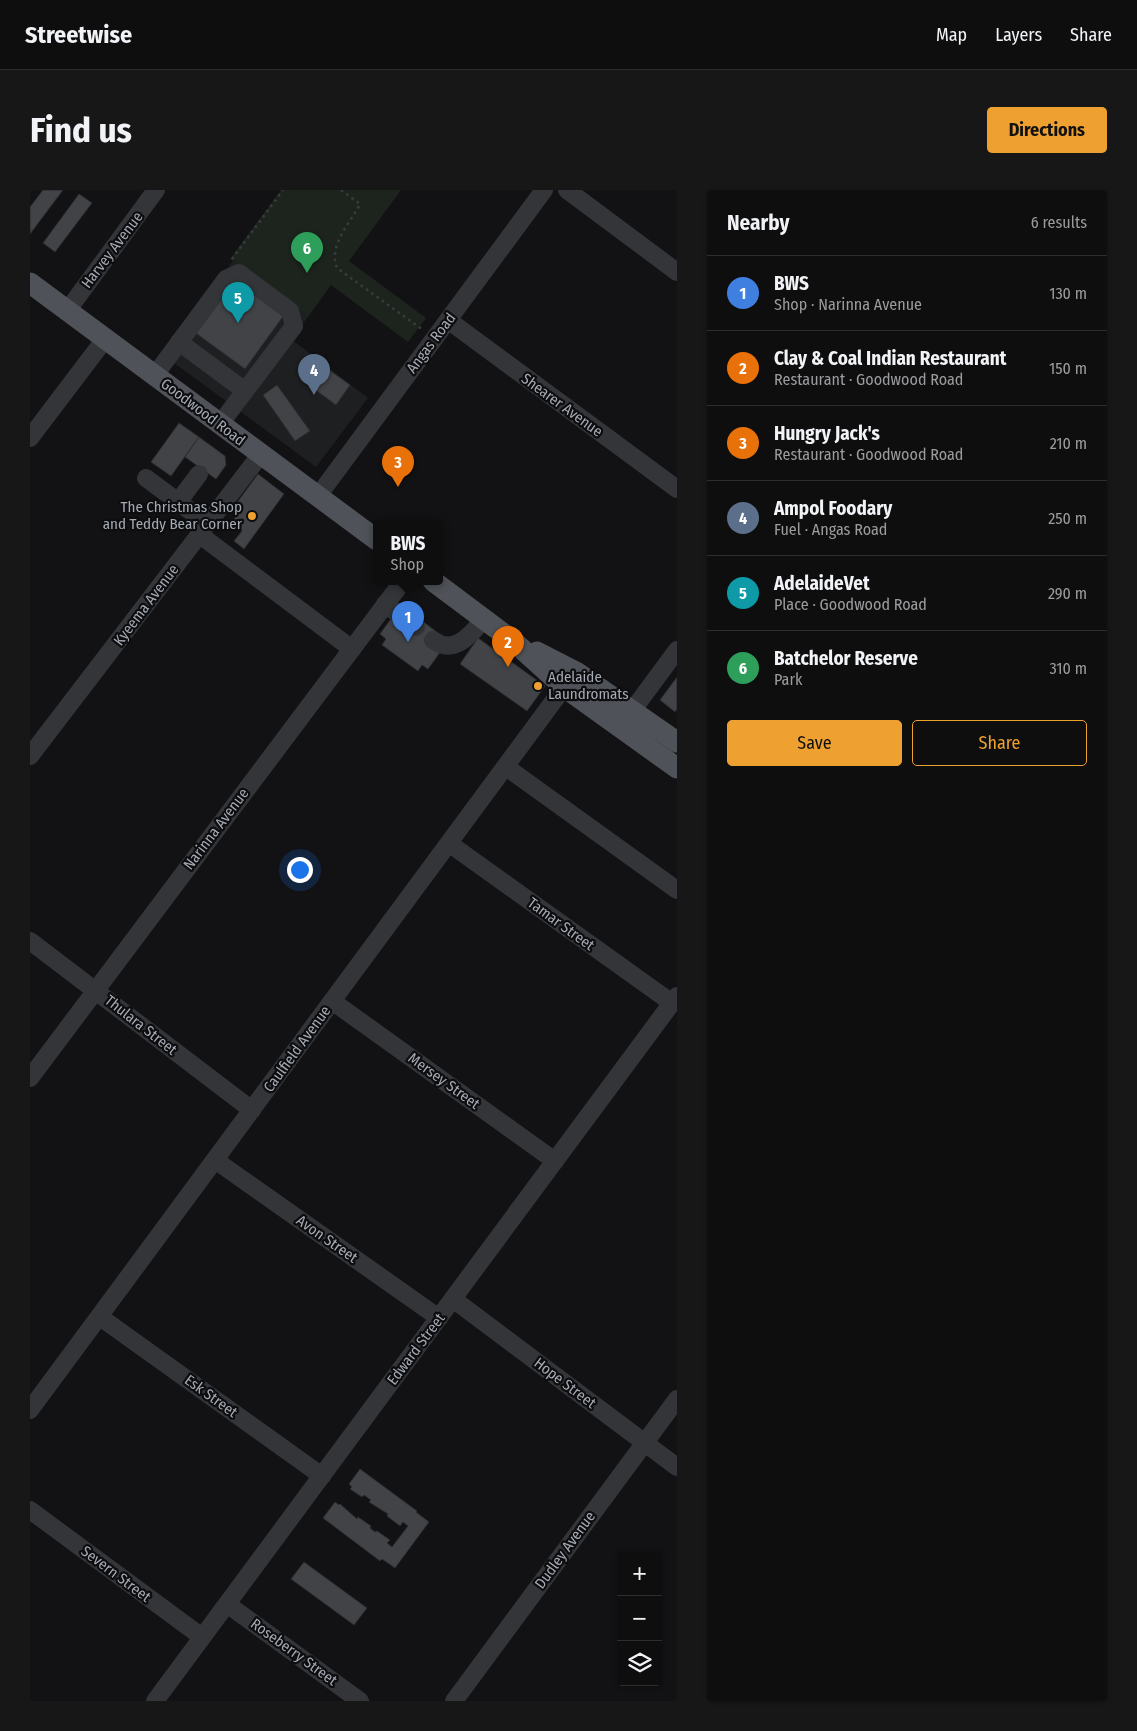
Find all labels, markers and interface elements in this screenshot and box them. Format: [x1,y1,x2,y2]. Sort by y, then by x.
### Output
text: Streetwise [25,21,132,49]
text: Map [936,24,967,46]
text: Layers [995,24,1042,46]
text: Share [1070,24,1112,46]
button: Directions [987,107,1107,153]
text: Find us [30,109,132,151]
street label: Harvey Avenue [77,208,147,292]
text: Nearby [727,210,789,236]
text: 6 results [1031,213,1087,232]
pin: 6 [291,232,323,273]
text: BWS [774,272,809,295]
pin: 5 [222,282,254,323]
text: 1 [740,284,746,303]
text: 130 m [1049,284,1087,303]
text: Shop · Narinna Avenue [774,295,922,314]
street label: Angas Road [402,309,460,377]
text: Clay & Coal Indian Restaurant [774,347,1006,370]
pin: 4 [298,354,330,395]
text: 2 [739,359,747,378]
text: 150 m [1049,359,1087,378]
street label: Shearer Avenue [518,369,606,441]
text: Restaurant · Goodwood Road [774,370,963,389]
street label: Goodwood Road [157,375,249,449]
text: Hungry Jack's [774,422,880,445]
text: 3 [739,434,747,453]
text: 210 m [1050,434,1087,453]
text: Restaurant · Goodwood Road [774,445,963,464]
pin: 3 [382,446,414,487]
text: Ampol Foodary [774,497,892,520]
place label: The Christmas Shop and Teddy Bear Corner [103,498,243,533]
text: 4 [739,509,747,528]
text: 250 m [1048,509,1087,528]
marker: The Christmas Shop and Teddy Bear Corner [246,510,258,522]
popup [373,520,443,585]
text: Fuel · Angas Road [774,520,887,539]
text: BWS [391,532,425,555]
text: Shop [391,555,424,574]
street label: Kyeema Avenue [110,561,182,649]
text: AdelaideVet [774,572,870,595]
text: 5 [739,584,747,603]
text: 290 m [1048,584,1087,603]
text: Place · Goodwood Road [774,595,927,614]
pin: 1 [392,601,424,642]
pin: 2 [492,626,524,667]
text: Batchelor Reserve [774,647,918,670]
text: 6 [739,659,747,678]
text: 310 m [1050,659,1087,678]
place label: Adelaide Laundromats [548,668,629,703]
text: Park [774,670,802,689]
marker: Adelaide Laundromats [532,680,544,692]
button: Save [727,720,902,766]
button: Share [912,720,1087,766]
street label: Narinna Avenue [180,785,252,873]
your location [287,857,313,883]
street label: Tamar Street [524,894,598,954]
street label: Thulara Street [101,991,181,1059]
street label: Caulfield Avenue [260,1002,334,1096]
street label: Mersey Street [405,1049,483,1113]
street label: Avon Street [293,1211,361,1267]
street label: Edward Street [383,1310,449,1388]
street label: Hope Street [531,1354,600,1412]
street label: Esk Street [181,1371,241,1421]
street label: Dudley Avenue [531,1508,599,1592]
street label: Severn Street [78,1542,154,1606]
map controls [617,1551,662,1686]
button: + [617,1551,662,1596]
button: − [617,1596,662,1641]
street label: Roseberry Street [247,1615,341,1689]
button: layers [617,1641,662,1686]

